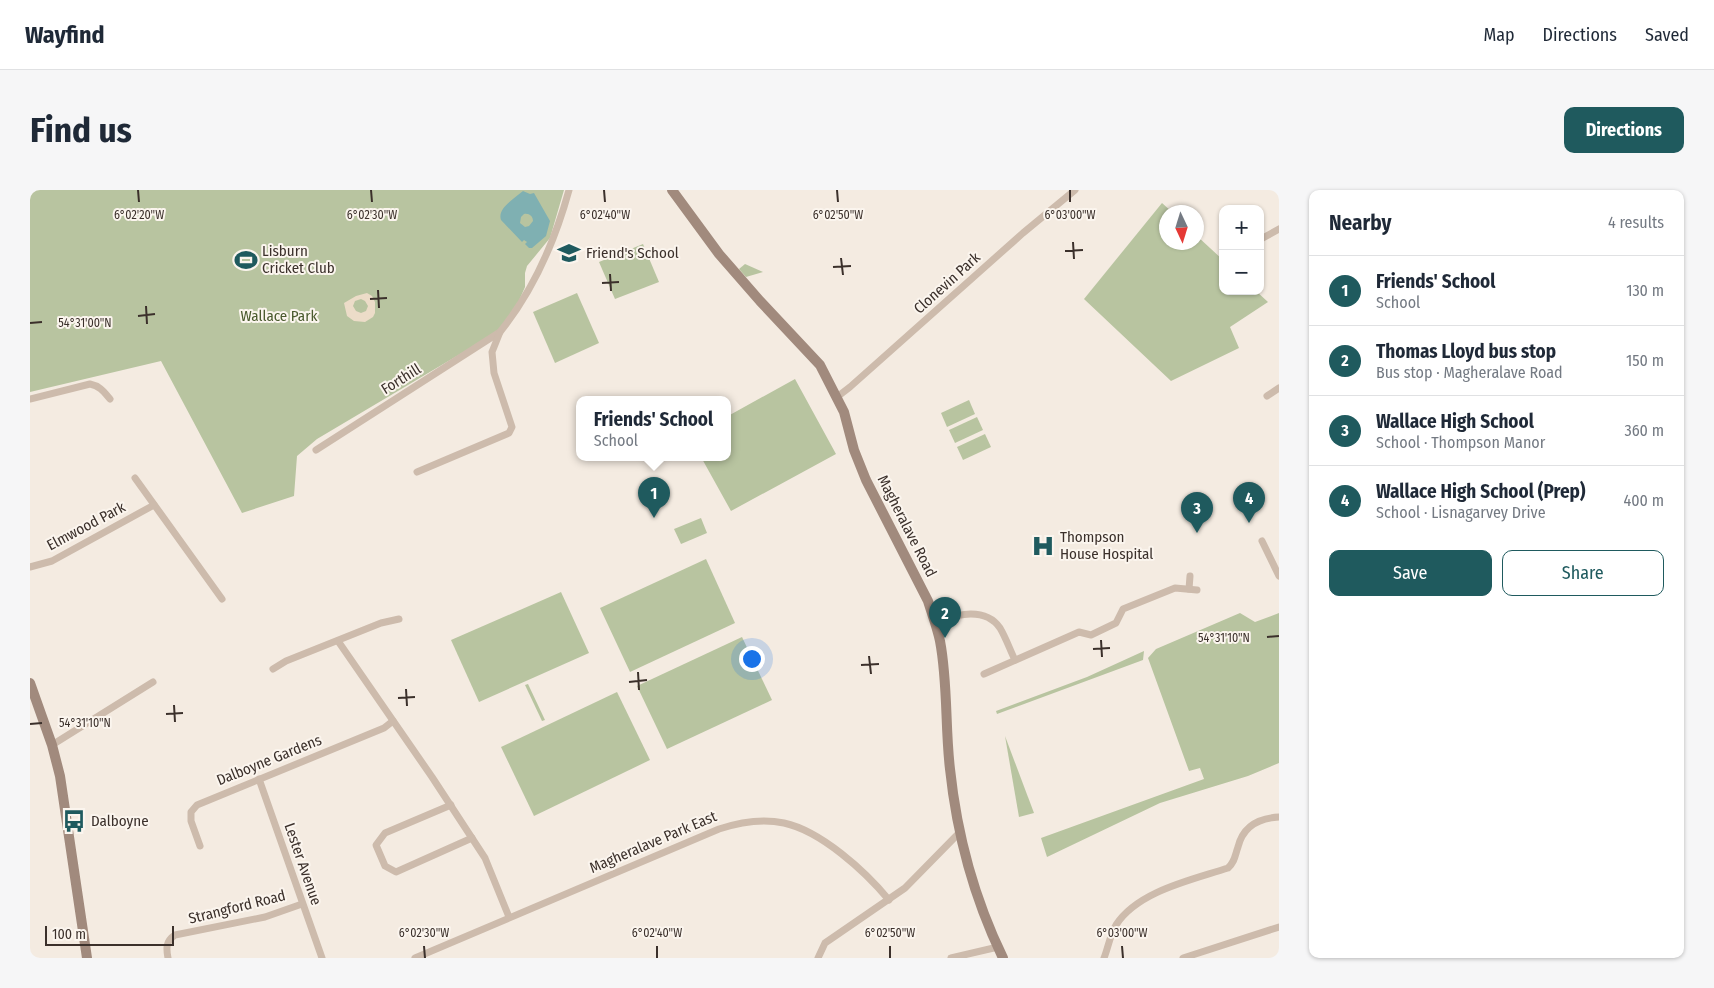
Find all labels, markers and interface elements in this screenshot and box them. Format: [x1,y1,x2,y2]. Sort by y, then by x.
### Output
text: Wayfind [25,21,105,49]
text: Map [1483,24,1515,46]
text: Directions [1543,24,1617,46]
text: Saved [1645,24,1689,46]
button: Directions [1564,107,1684,153]
text: Find us [30,109,132,151]
north arrow [1159,205,1204,250]
map controls [1219,205,1264,295]
button: + [1219,205,1264,250]
text: 6°02'20"W [114,208,164,222]
text: 6°02'30"W [347,208,397,222]
text: 6°02'40"W [580,208,630,222]
text: 6°02'50"W [813,208,863,222]
text: 6°03'00"W [1044,208,1096,222]
text: Nearby [1329,210,1391,236]
text: 4 results [1608,213,1664,232]
school or university icon: Friend's School [556,240,582,266]
place label: Lisburn Cricket Club [262,242,335,277]
place label: Friend's School [586,244,679,262]
sports icon: Lisburn Cricket Club [233,247,259,273]
street label: Clonevin Park [910,249,984,317]
button: − [1219,250,1264,295]
text: Friends' School [1376,270,1495,293]
text: 1 [1342,281,1348,300]
text: 130 m [1626,281,1664,300]
text: School [1376,293,1420,312]
park label: Wallace Park [241,307,317,325]
text: 54°31'00"N [58,316,112,330]
text: Thomas Lloyd bus stop [1376,340,1556,363]
text: 2 [1341,351,1349,370]
text: 150 m [1626,351,1664,370]
street label: Forthill [378,360,424,398]
text: Bus stop · Magheralave Road [1376,363,1563,382]
popup [576,396,731,461]
text: Friends' School [594,408,713,431]
text: Wallace High School [1376,410,1534,433]
text: 3 [1341,421,1349,440]
text: 360 m [1624,421,1664,440]
text: School [594,431,638,450]
text: School · Thompson Manor [1376,433,1545,452]
street label: Magheralave Road [874,472,940,580]
pin: 1 [638,477,670,518]
text: Wallace High School (Prep) [1376,480,1586,503]
pin: 4 [1233,482,1265,523]
text: 4 [1341,491,1349,510]
text: 400 m [1624,491,1664,510]
pin: 3 [1181,492,1213,533]
street label: Elmwood Park [44,498,128,554]
text: School · Lisnagarvey Drive [1376,503,1546,522]
place label: Thompson House Hospital [1060,528,1153,563]
hospital icon: Thompson House Hospital [1030,533,1056,559]
button: Save [1329,550,1492,596]
button: Share [1502,550,1664,596]
pin: 2 [929,597,961,638]
text: 54°31'10"N [1198,631,1250,645]
your location [739,646,765,672]
text: 54°31'10"N [59,716,111,730]
street label: Dalboyne Gardens [214,731,324,789]
street label: Magheralave Park East [587,807,719,877]
bus stop icon: Dalboyne [61,808,87,834]
place label: Dalboyne [91,812,149,830]
street label: Lester Avenue [280,820,326,908]
street label: Strangford Road [187,886,287,928]
scale bar [45,923,174,946]
text: 100 m [52,926,86,943]
text: 6°02'30"W [399,926,449,940]
text: 6°02'40"W [632,926,682,940]
text: 6°02'50"W [865,926,915,940]
text: 6°03'00"W [1096,926,1148,940]

